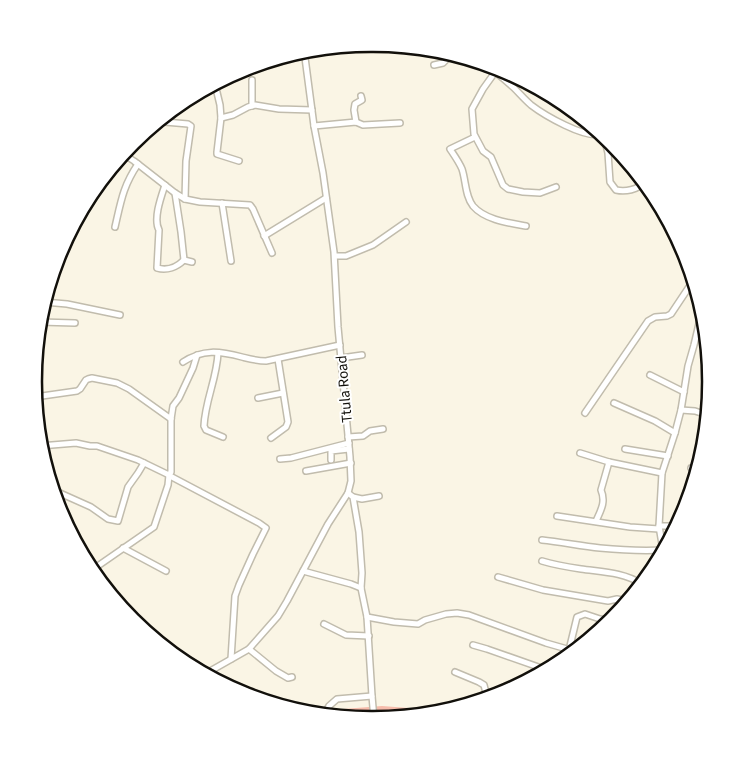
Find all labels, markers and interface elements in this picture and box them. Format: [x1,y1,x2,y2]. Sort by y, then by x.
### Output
street label: Ttula Road [331,354,358,424]

